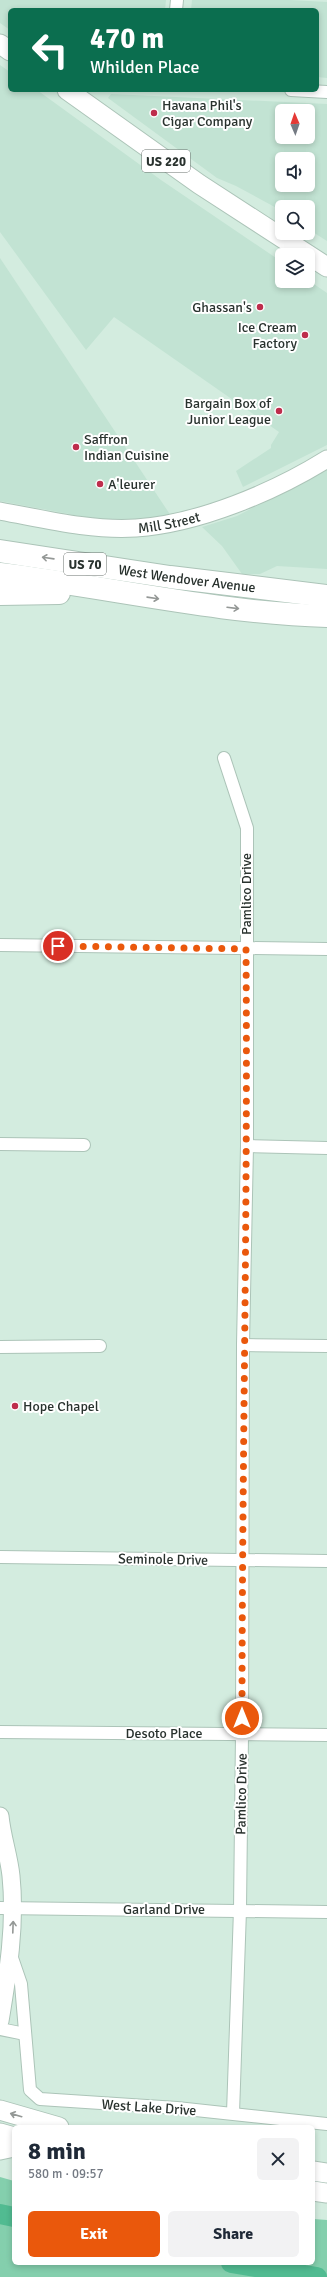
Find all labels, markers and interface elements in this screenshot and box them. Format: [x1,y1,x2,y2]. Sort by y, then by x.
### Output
text: 470 m [90,22,164,56]
icon: left [24,24,76,76]
text: Whilden Place [90,56,199,78]
place label: Havana Phil's Cigar Company [162,97,253,130]
north arrow [275,104,315,144]
map controls [275,104,315,288]
marker: Havana Phil's Cigar Company [149,108,159,118]
road number: US 220 [142,150,190,172]
button: sound [275,152,315,192]
button: search [275,200,315,240]
button: layers [275,248,315,288]
place label: Ghassan's [192,299,252,316]
marker: Ghassan's [255,302,265,312]
place label: Ice Cream Factory [238,319,297,352]
marker: Ice Cream Factory [300,330,310,340]
place label: Bargain Box of Junior League [184,395,272,428]
marker: Bargain Box of Junior League [274,406,284,416]
place label: Saffron Indian Cuisine [84,431,169,464]
marker: Saffron Indian Cuisine [71,442,81,452]
place label: A'leurer [108,476,156,493]
marker: A'leurer [95,479,105,489]
street label: Mill Street [137,508,202,537]
road number: US 70 [64,553,106,575]
one-way arrow [42,554,55,562]
street label: West Wendover Avenue [117,561,257,596]
one-way arrow [146,594,159,602]
one-way arrow [226,605,239,612]
street label: Pamlico Drive [238,853,255,935]
pin [41,929,75,963]
icon: arrive [47,935,69,957]
place label: Hope Chapel [23,1398,99,1415]
marker: Hope Chapel [10,1401,20,1411]
street label: Seminole Drive [118,1550,208,1569]
position arrow [221,1697,263,1739]
street label: Desoto Place [125,1725,203,1742]
street label: Pamlico Drive [232,1753,251,1835]
street label: Garland Drive [123,1901,205,1918]
one-way arrow [9,1921,17,1934]
street label: West Lake Drive [101,2096,197,2119]
one-way arrow [10,2111,23,2118]
text: 8 min [28,2136,86,2166]
button: close [257,2138,299,2180]
text: 580 m · 09:57 [28,2166,104,2182]
button: Exit [28,2211,160,2257]
button: Share [168,2211,299,2257]

